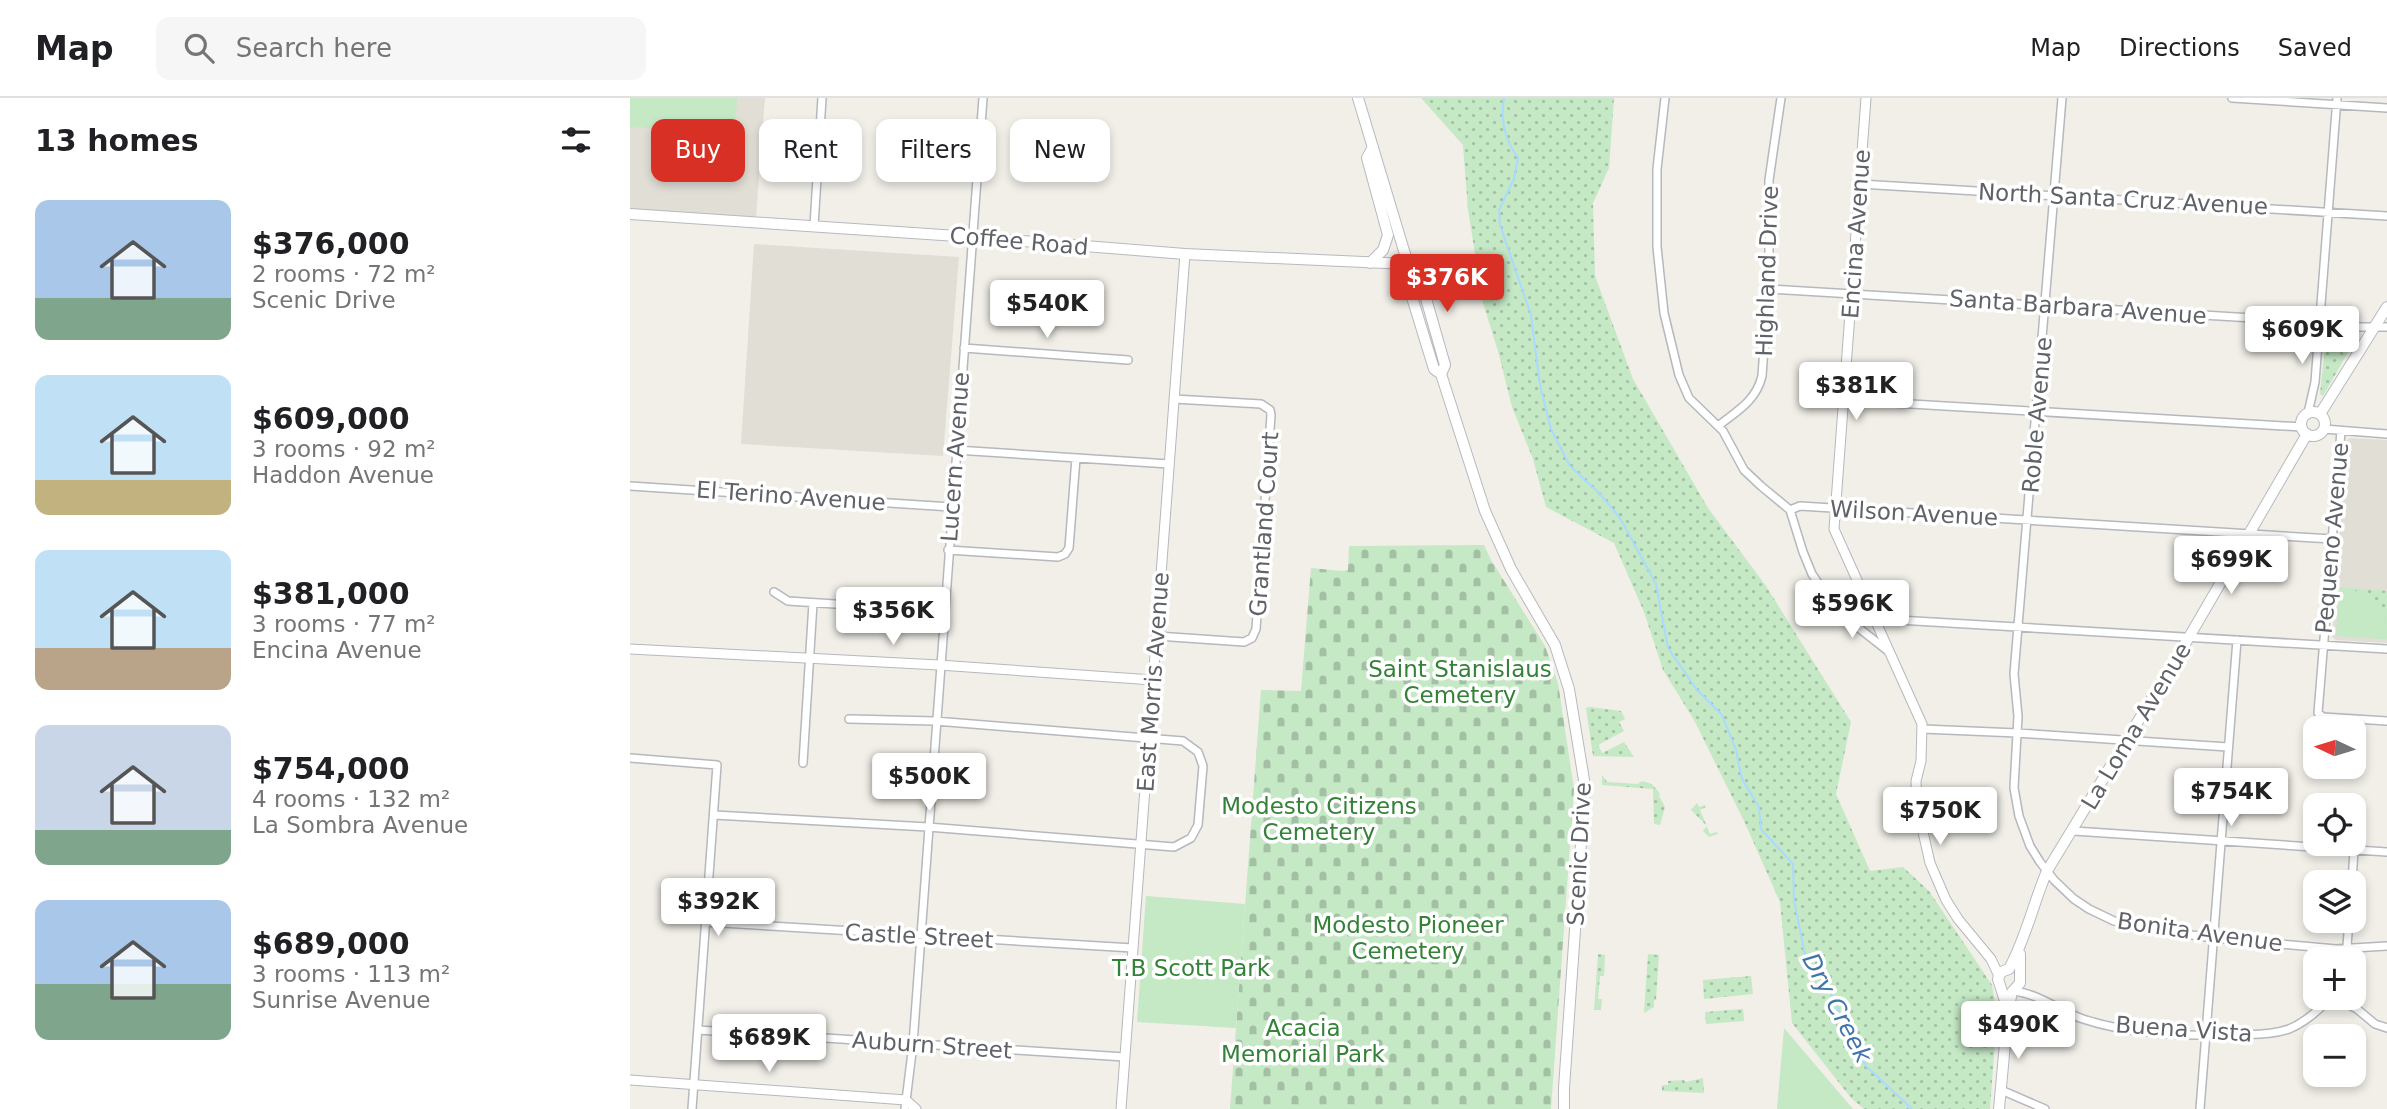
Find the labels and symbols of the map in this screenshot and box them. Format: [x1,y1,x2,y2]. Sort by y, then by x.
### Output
street label: Encina Avenue [1837,149,1875,319]
street label: North Santa Cruz Avenue [1977,178,2269,220]
street label: Highland Drive [1751,185,1783,357]
street label: Coffee Road [948,222,1090,260]
pin: $376K [1398,254,1496,314]
pin: $540K [998,280,1096,340]
street label: Santa Barbara Avenue [1948,285,2208,329]
pin: $609K [2253,306,2351,366]
street label: Roble Avenue [2017,336,2057,494]
pin: $381K [1807,362,1905,422]
street label: Lucern Avenue [936,371,974,543]
street label: Grantland Court [1245,431,1283,617]
street label: Pequeno Avenue [2311,441,2353,635]
street label: El Terino Avenue [695,476,887,516]
street label: Wilson Avenue [1829,496,1999,530]
pin: $699K [2182,536,2280,596]
street label: East Morris Avenue [1132,571,1174,793]
pin: $596K [1803,580,1901,640]
pin: $356K [844,588,942,647]
street label: La Loma Avenue [2076,638,2196,814]
park label: Saint Stanislaus Cemetery [1368,656,1552,708]
north arrow [2303,716,2366,779]
pin: $500K [880,754,978,813]
pin: $754K [2182,768,2280,828]
street label: Scenic Drive [1562,782,1596,926]
pin: $750K [1891,788,1989,847]
park label: Modesto Citizens Cemetery [1221,793,1417,845]
pin: $392K [669,878,767,938]
street label: Bonita Avenue [2116,908,2284,956]
park label: Modesto Pioneer Cemetery [1312,912,1504,964]
street label: Castle Street [844,919,994,953]
water label: Dry Creek [1796,948,1878,1069]
park label: T.B Scott Park [1111,955,1271,981]
pin: $490K [1969,1002,2067,1061]
street label: Buena Vista [2115,1011,2253,1047]
pin: $689K [720,1014,818,1074]
park label: Acacia Memorial Park [1221,1015,1386,1067]
street label: Auburn Street [851,1026,1013,1064]

